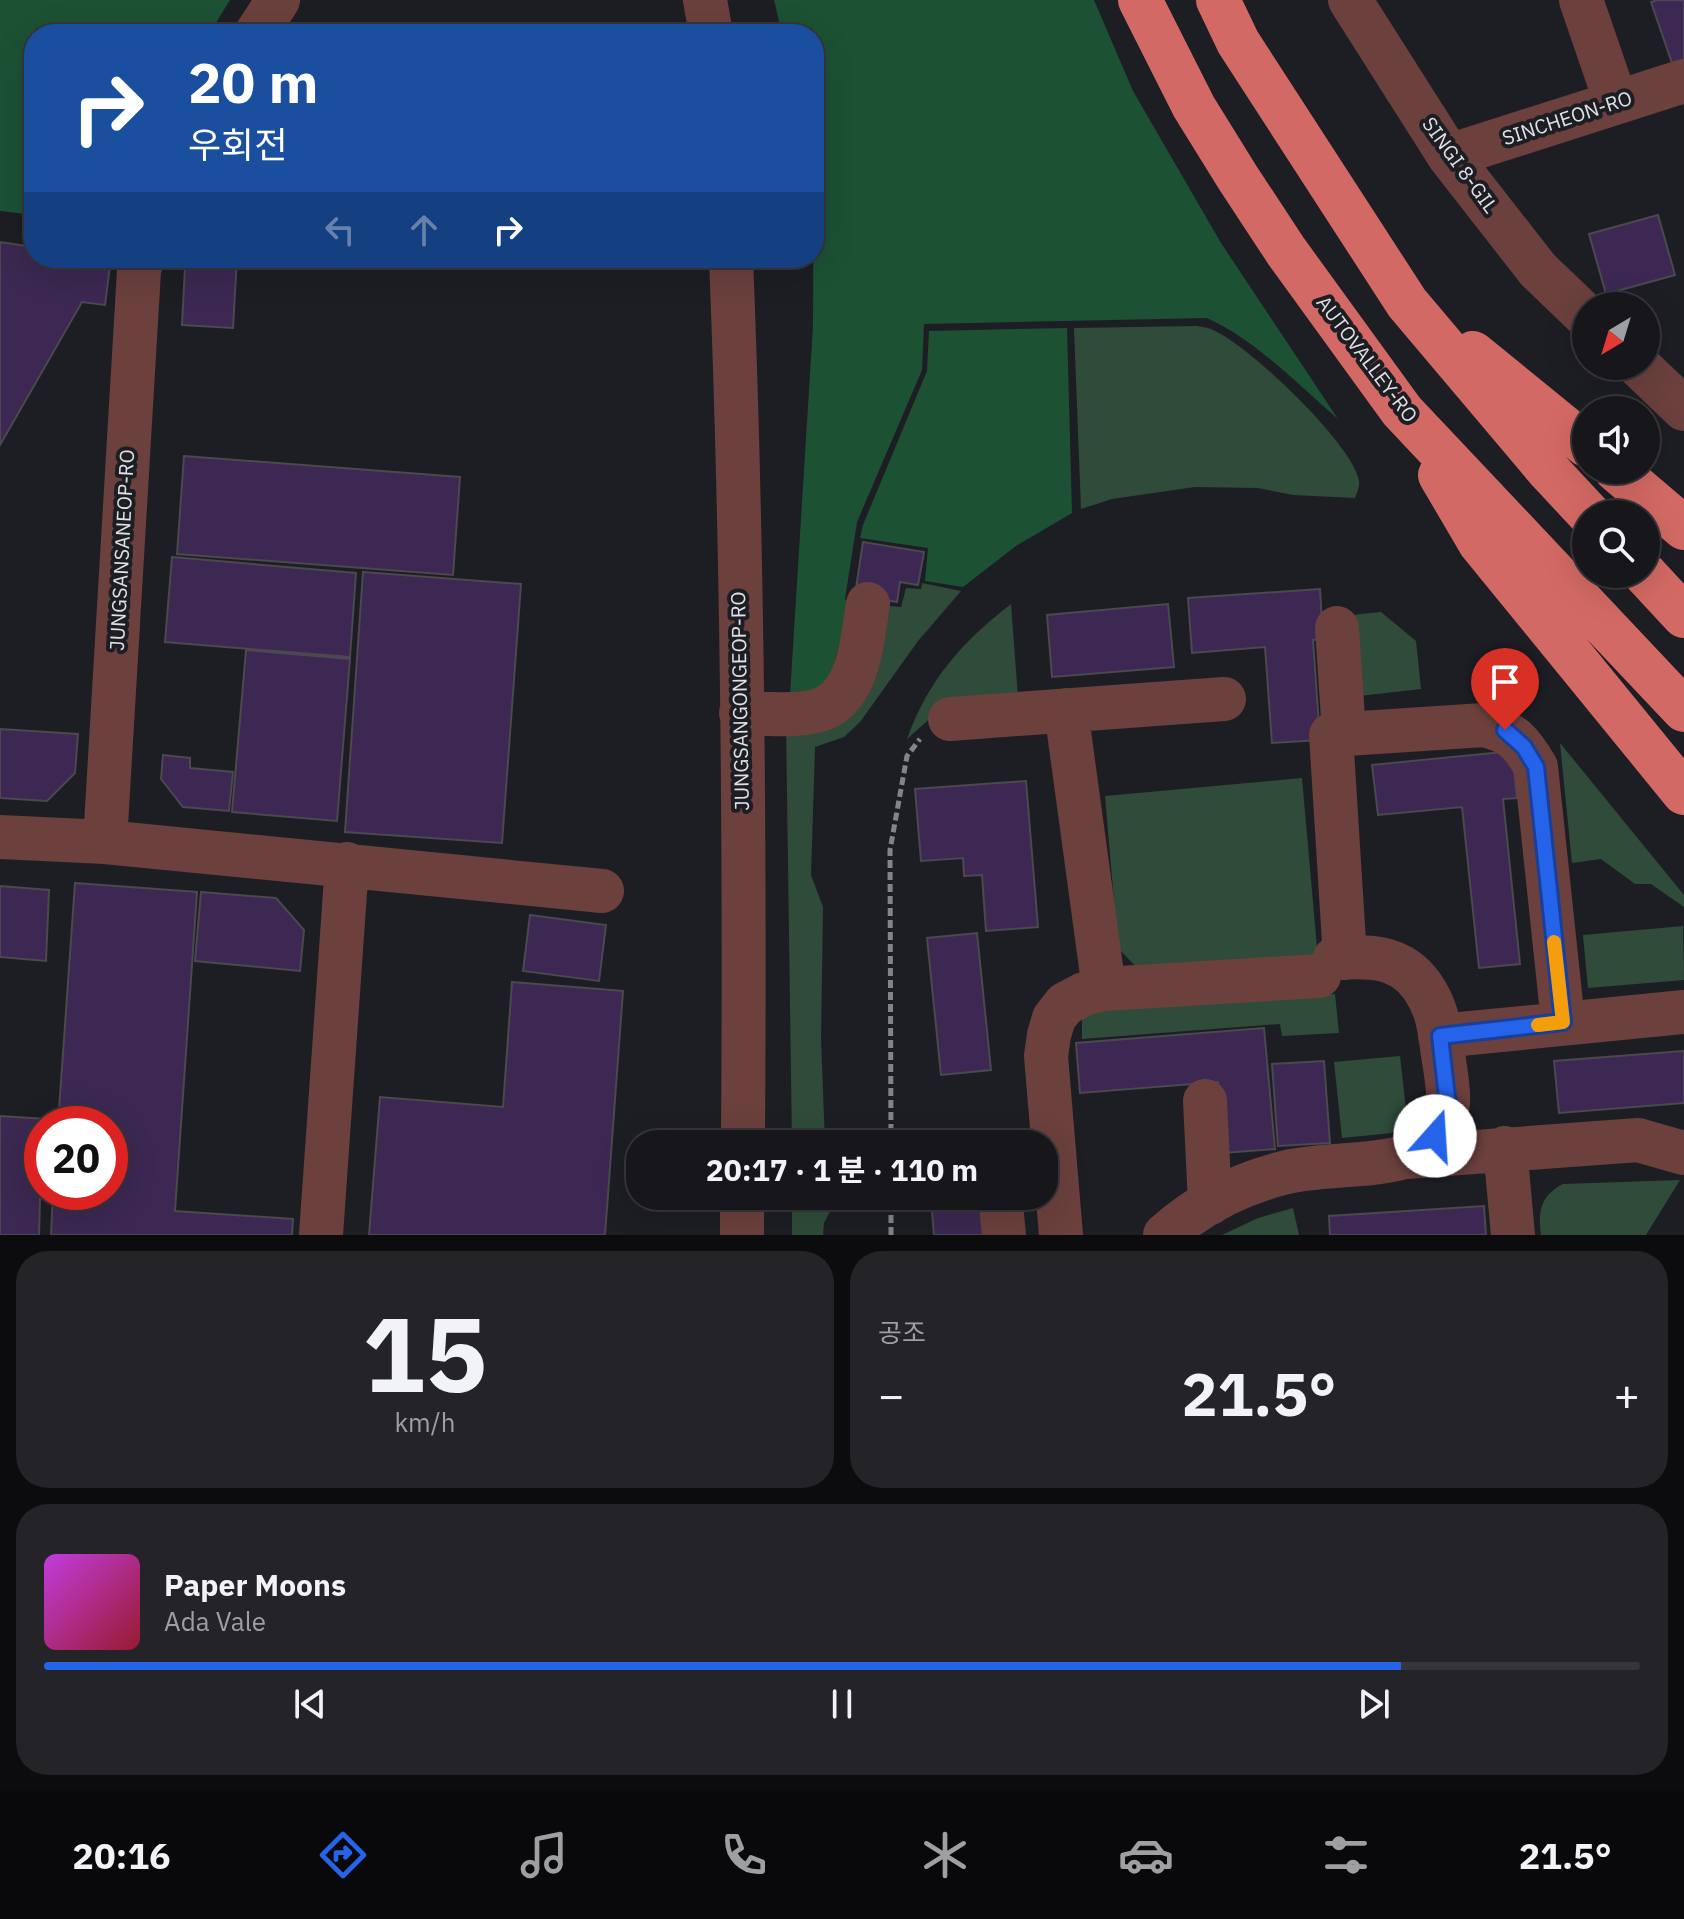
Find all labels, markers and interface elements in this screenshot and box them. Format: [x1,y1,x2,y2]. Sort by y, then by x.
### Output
text: 20 m [188,46,318,118]
icon: right [56,56,160,160]
street label: SINCHEON-RO [1498,84,1635,151]
street label: SINGI 8-GIL [1416,111,1504,218]
text: 우회전 [188,121,287,168]
icon: left [318,208,362,252]
icon: ahead [402,208,446,252]
icon: right [486,208,530,252]
street label: AUTOVALLEY-RO [1311,290,1424,428]
north arrow [1572,292,1660,380]
map controls [1572,292,1660,588]
button: sound [1572,396,1660,484]
street label: JUNGSANSANEOP-RO [103,449,140,651]
button: search [1572,500,1660,588]
street label: JUNGSANGONGEOP-RO [724,591,755,811]
pin [1471,648,1539,730]
icon: arrive [1483,660,1527,704]
position arrow [1393,1094,1477,1178]
speed limit sign: 20 [24,1106,128,1210]
text: 20:17 · 1 분 · 110 m [706,1150,978,1189]
text: 15 [363,1285,487,1421]
text: 공조 [878,1315,926,1349]
text: 21.5° [1182,1354,1336,1433]
text: − [878,1366,904,1423]
text: + [1614,1366,1640,1423]
text: km/h [394,1405,456,1439]
text: Paper Moons [164,1565,346,1604]
text: Ada Vale [164,1604,266,1638]
icon: previous [288,1682,332,1726]
icon: pause [820,1682,864,1726]
icon: next [1352,1682,1396,1726]
icon: directions [315,1827,371,1883]
icon: music [516,1827,572,1883]
icon: phone [716,1827,772,1883]
icon: climate [917,1827,973,1883]
icon: car [1118,1827,1174,1883]
icon: filters [1318,1827,1374,1883]
text: 20:16 [72,1832,171,1879]
text: 21.5° [1519,1832,1612,1879]

